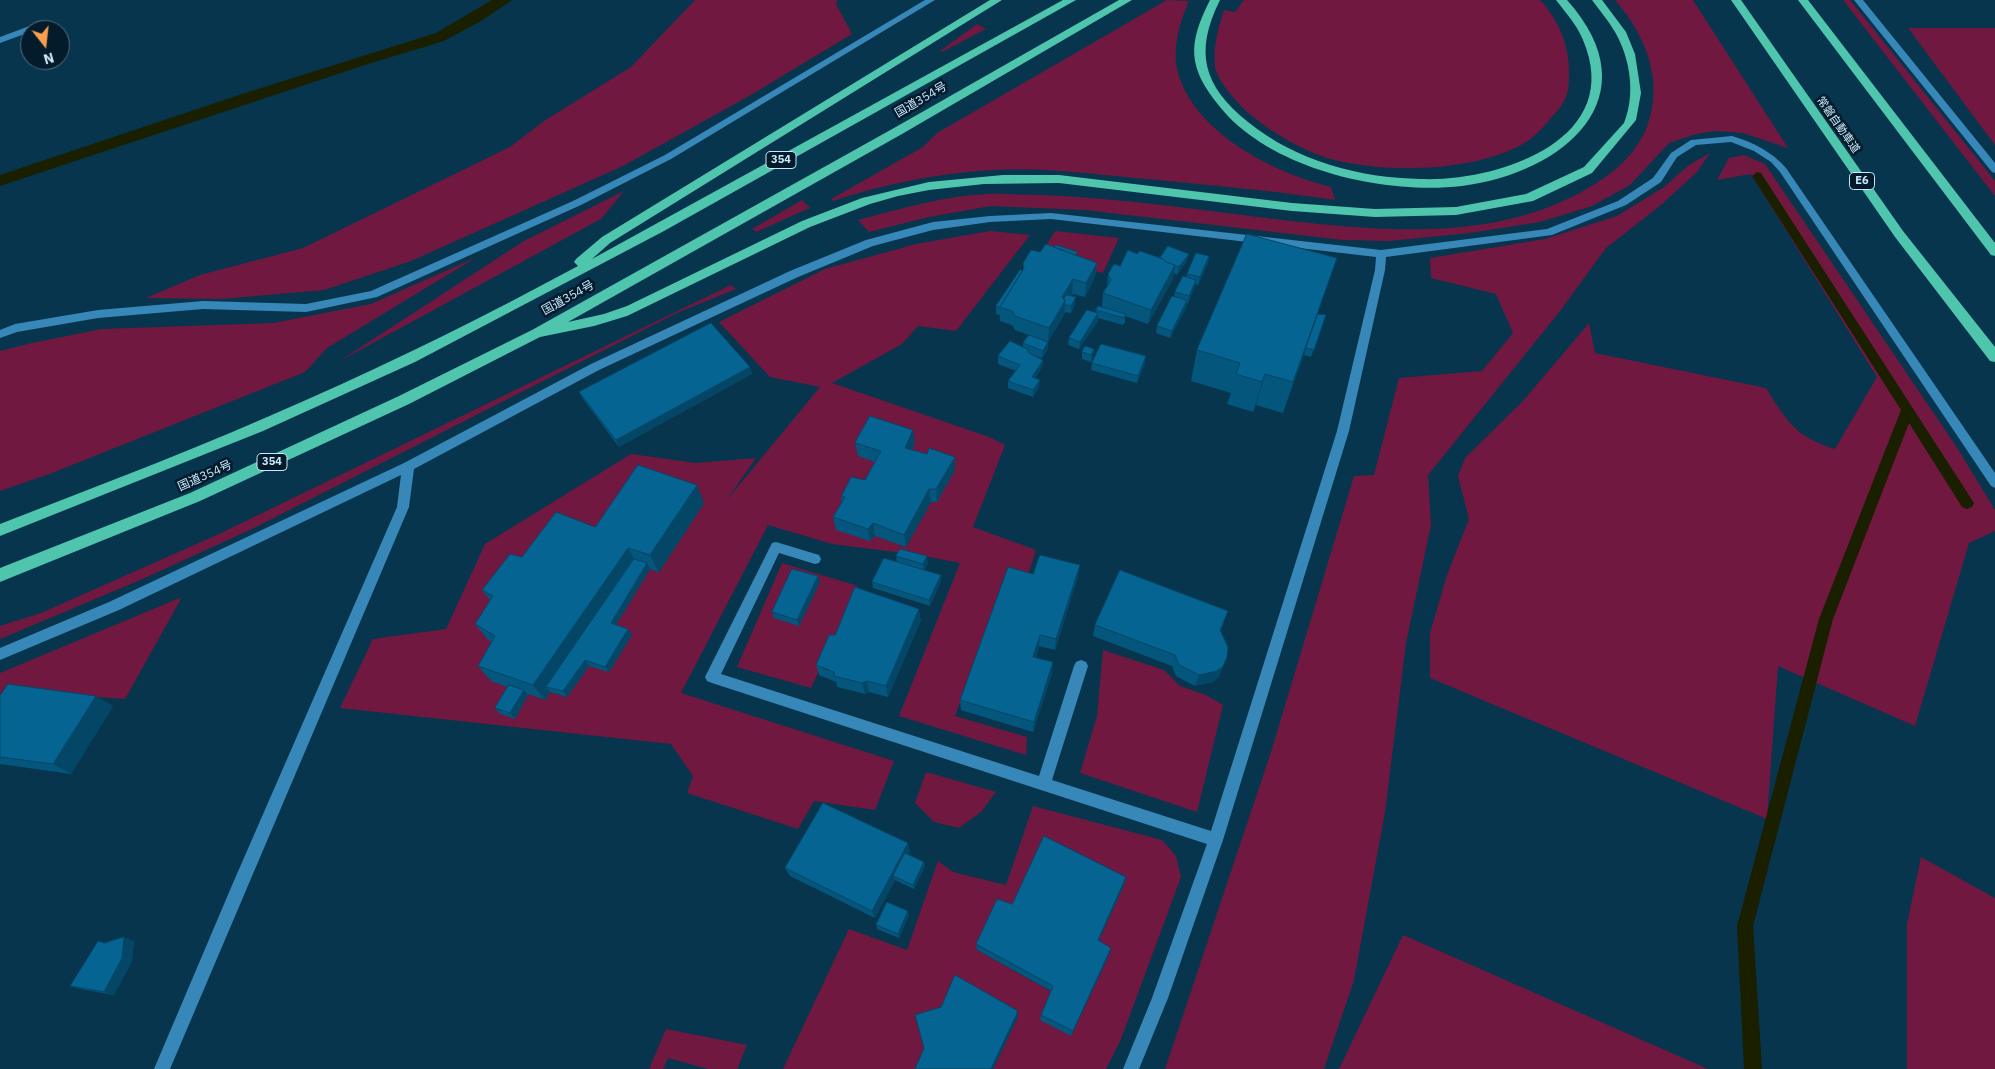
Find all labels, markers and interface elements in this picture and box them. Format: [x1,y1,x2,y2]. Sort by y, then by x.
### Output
north arrow [20,20,70,70]
text: N [42,48,56,69]
street label: 国道354号 [892,79,950,121]
street label: 常磐自動車道 [1814,94,1862,156]
road number: 354 [766,152,796,168]
road number: E6 [1850,172,1874,190]
street label: 国道354号 [539,278,597,318]
road number: 354 [257,454,287,471]
street label: 国道354号 [176,458,234,494]

